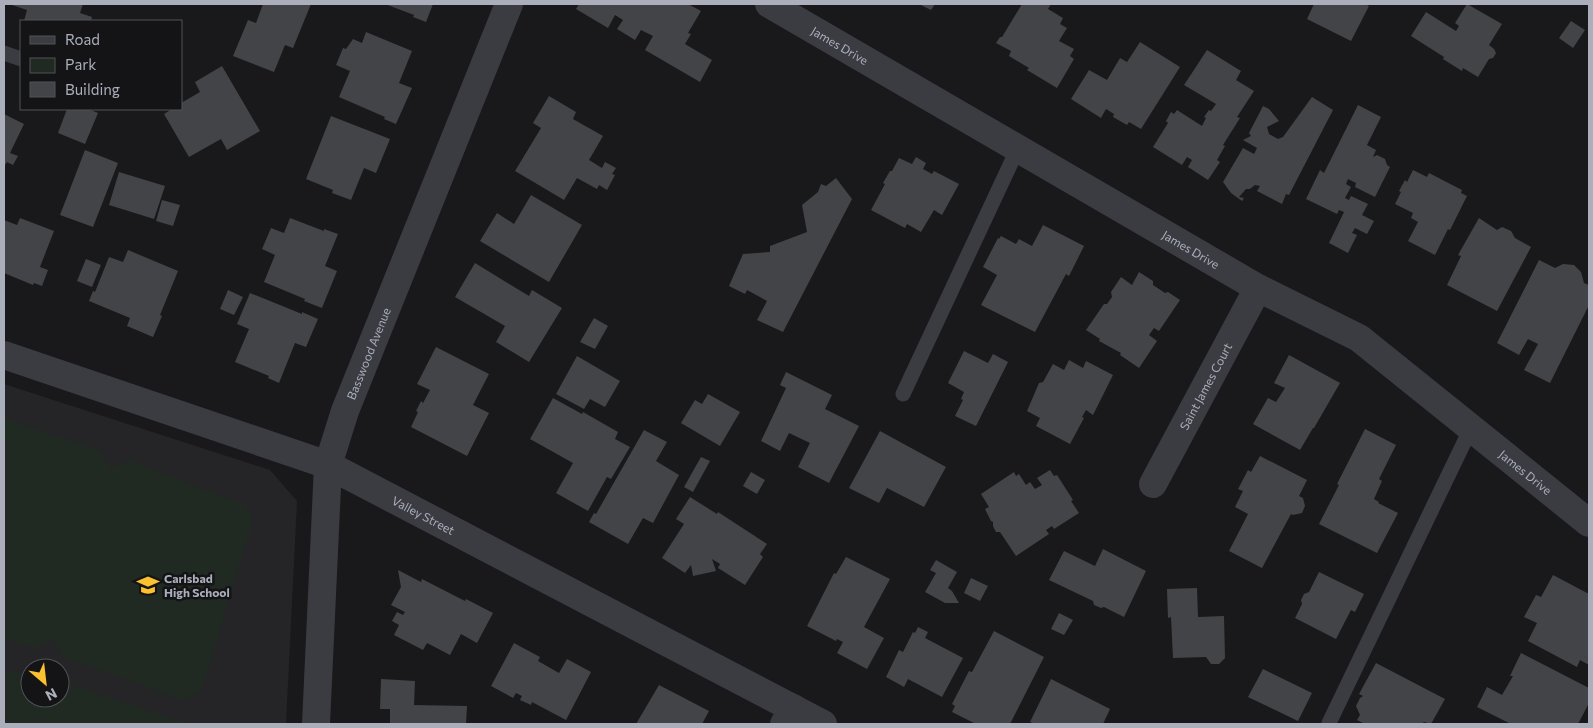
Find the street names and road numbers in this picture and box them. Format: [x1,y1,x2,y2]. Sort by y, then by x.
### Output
street label: James Drive [808,23,871,67]
street label: James Drive [1160,227,1222,271]
street label: Basswood Avenue [343,305,393,401]
street label: Saint James Court [1176,340,1234,432]
street label: James Drive [1496,447,1555,497]
street label: Valley Street [390,493,457,537]

